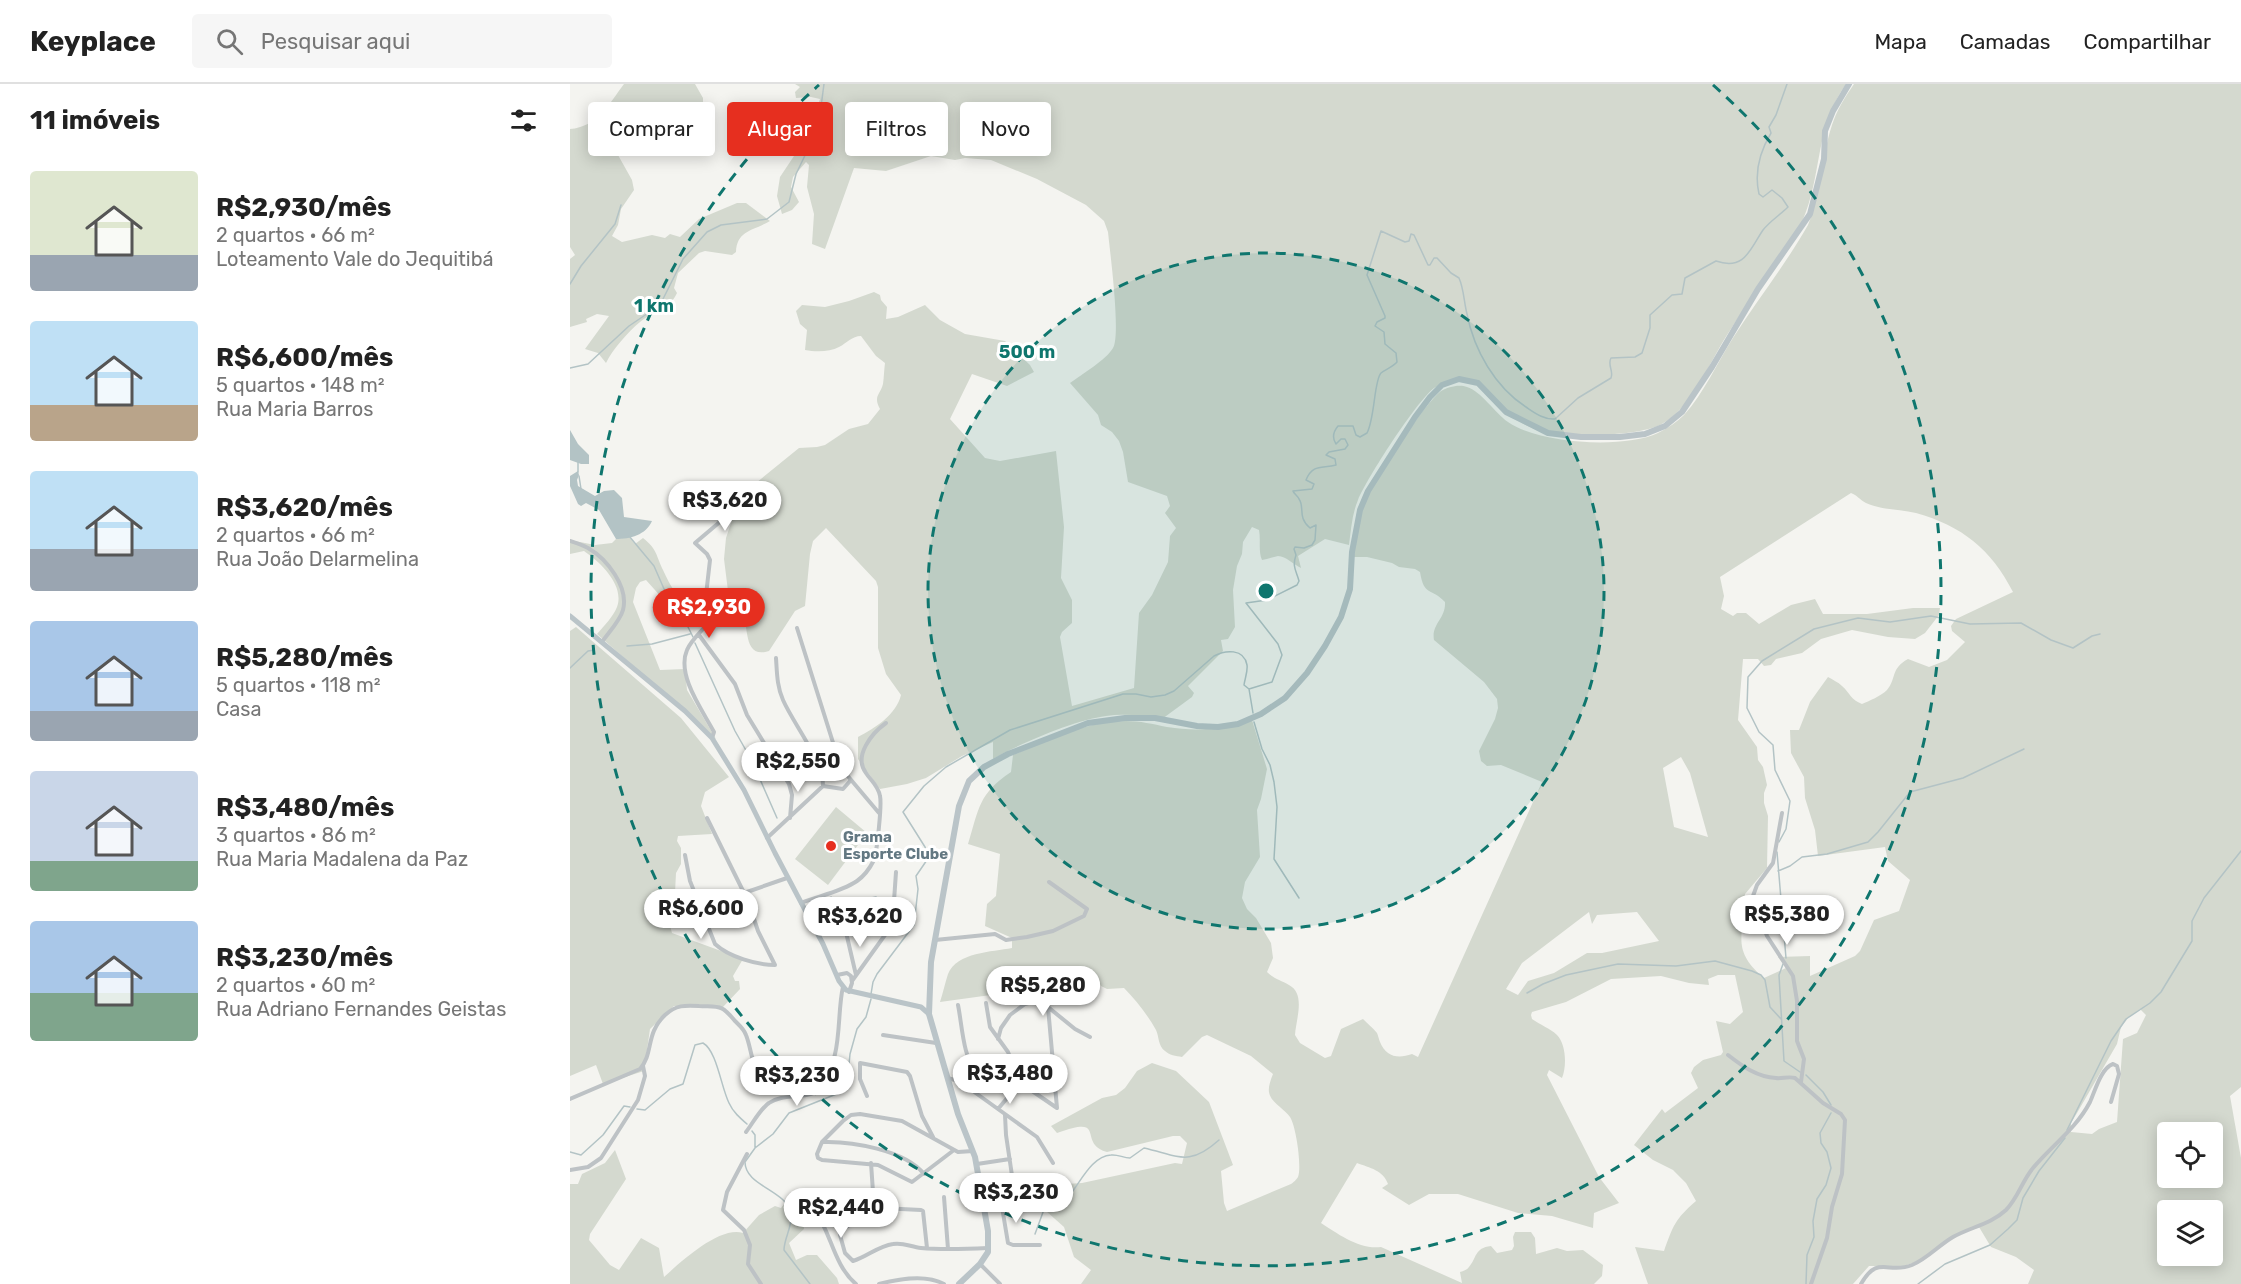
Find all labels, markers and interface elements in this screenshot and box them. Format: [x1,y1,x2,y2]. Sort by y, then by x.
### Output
search box [192,14,612,68]
text: Keyplace [30,25,156,58]
icon: search [213,25,246,58]
text: Pesquisar aqui [261,28,410,55]
text: Mapa [1874,29,1927,54]
text: Camadas [1960,29,2050,54]
text: Compartilhar [2083,29,2211,54]
chip: Comprar [588,102,715,156]
chip: Alugar [727,102,833,156]
chip: Filtros [845,102,948,156]
chip: Novo [960,102,1051,156]
icon: filters [507,104,540,137]
text: 11 imóveis [30,105,160,136]
text: R$2,930/mês [216,192,391,223]
icon: home [78,195,150,267]
text: 2 quartos · 66 m² [216,223,375,247]
text: Loteamento Vale do Jequitibá [216,247,494,271]
text: 1 km [634,295,674,317]
text: 500 m [999,341,1055,363]
text: R$6,600/mês [216,342,393,373]
icon: home [78,345,150,417]
text: 5 quartos · 148 m² [216,373,384,397]
text: Rua Maria Barros [216,397,373,421]
pin: R$3,620 [670,481,780,532]
text: R$3,620 [682,488,768,512]
text: R$3,620/mês [216,492,393,523]
icon: home [78,495,150,567]
text: 2 quartos · 66 m² [216,523,375,547]
text: Rua João Delarmelina [216,547,419,571]
centre of rings [1256,581,1276,601]
pin: R$2,930 [654,588,764,639]
text: R$2,930 [667,595,751,619]
text: R$5,280/mês [216,642,393,673]
icon: home [78,645,150,717]
text: 5 quartos · 118 m² [216,673,381,697]
text: Casa [216,697,262,721]
pin: R$2,550 [743,742,853,793]
text: R$2,550 [755,749,841,773]
text: R$3,480/mês [216,792,394,823]
icon: home [78,795,150,867]
text: 3 quartos · 86 m² [216,823,376,847]
place label: Grama Esporte Clube [843,828,948,863]
marker: Grama Esporte Clube [824,839,838,853]
text: Rua Maria Madalena da Paz [216,847,468,871]
pin: R$6,600 [646,889,756,940]
pin: R$5,380 [1732,895,1842,946]
text: R$6,600 [658,896,744,920]
pin: R$3,620 [805,897,915,948]
text: R$5,380 [1744,902,1830,926]
text: R$3,620 [817,904,903,928]
text: R$3,230/mês [216,942,393,973]
icon: home [78,945,150,1017]
pin: R$5,280 [988,966,1098,1017]
text: 2 quartos · 60 m² [216,973,375,997]
text: R$5,280 [1000,973,1086,997]
text: Rua Adriano Fernandes Geistas [216,997,506,1021]
pin: R$3,480 [955,1054,1065,1105]
pin: R$3,230 [742,1056,852,1107]
text: R$3,480 [967,1061,1053,1085]
text: R$3,230 [754,1063,840,1087]
map controls [2157,1122,2223,1266]
button: locate [2157,1122,2223,1188]
pin: R$3,230 [961,1173,1071,1224]
text: R$3,230 [973,1180,1059,1204]
pin: R$2,440 [786,1188,896,1239]
text: R$2,440 [798,1195,884,1219]
button: layers [2157,1200,2223,1266]

